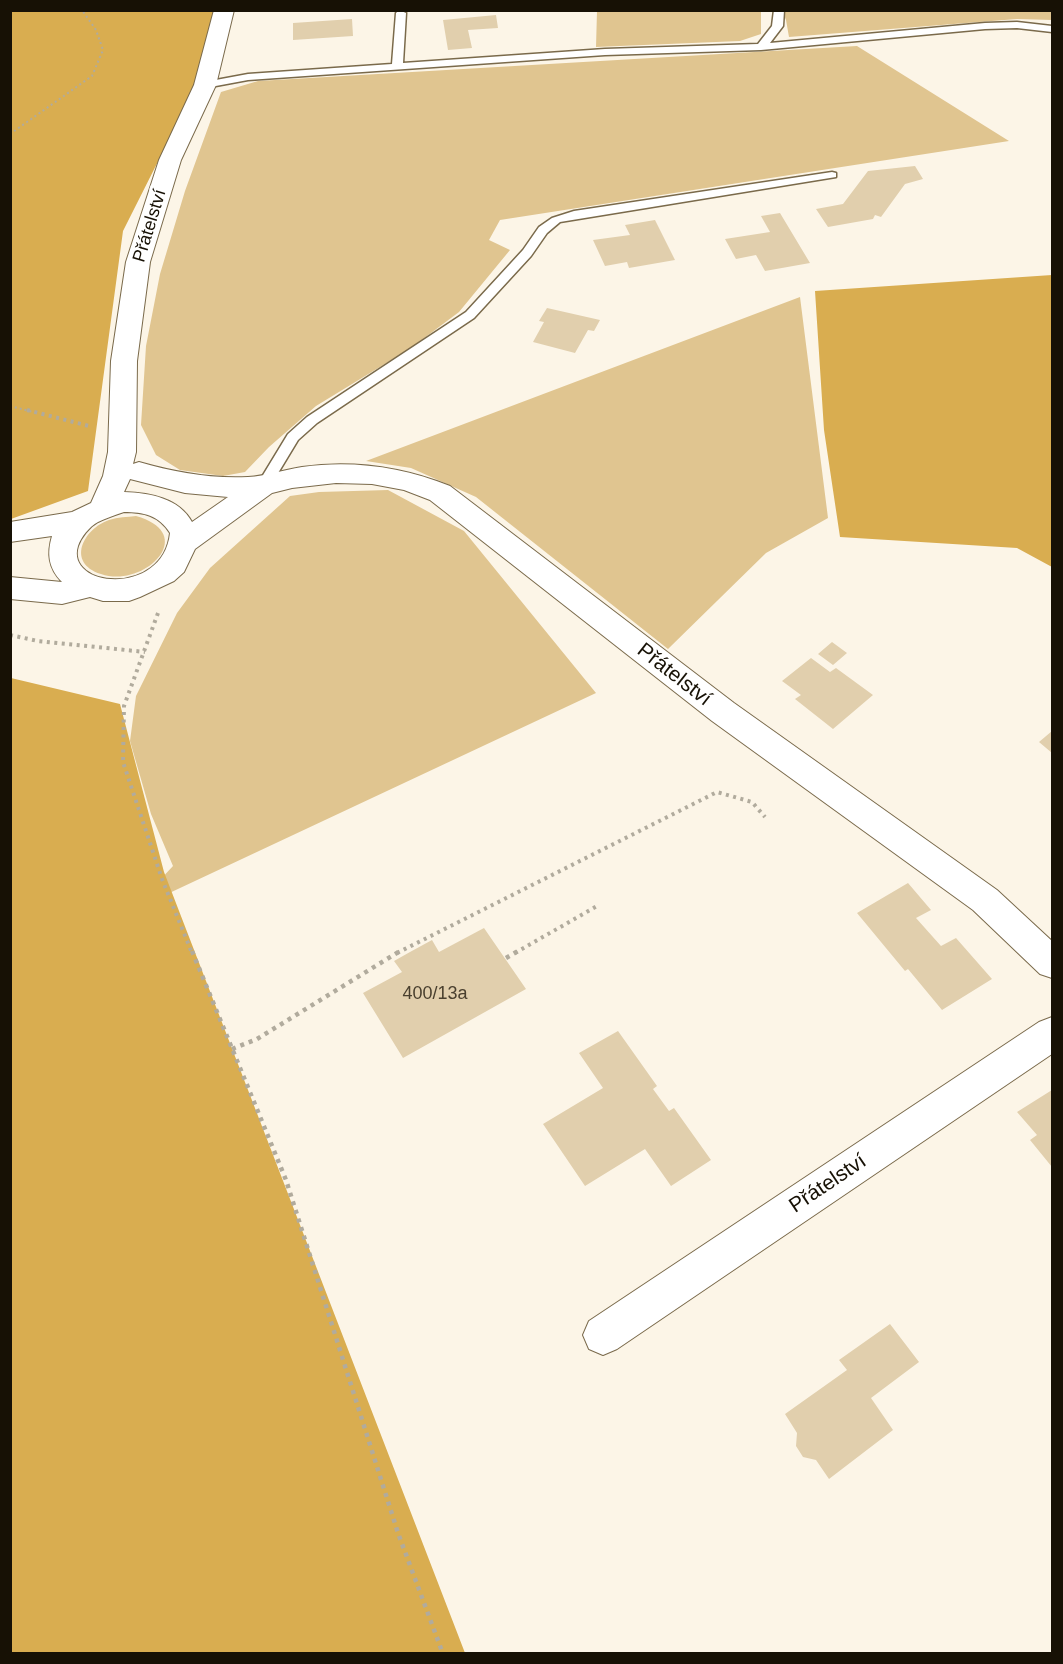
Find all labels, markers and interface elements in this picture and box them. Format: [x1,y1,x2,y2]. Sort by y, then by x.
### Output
street label: Přátelství [129,187,171,265]
street label: Přátelství [632,638,716,712]
house number: 400/13a [402,983,468,1005]
street label: Přátelství [785,1149,871,1219]

